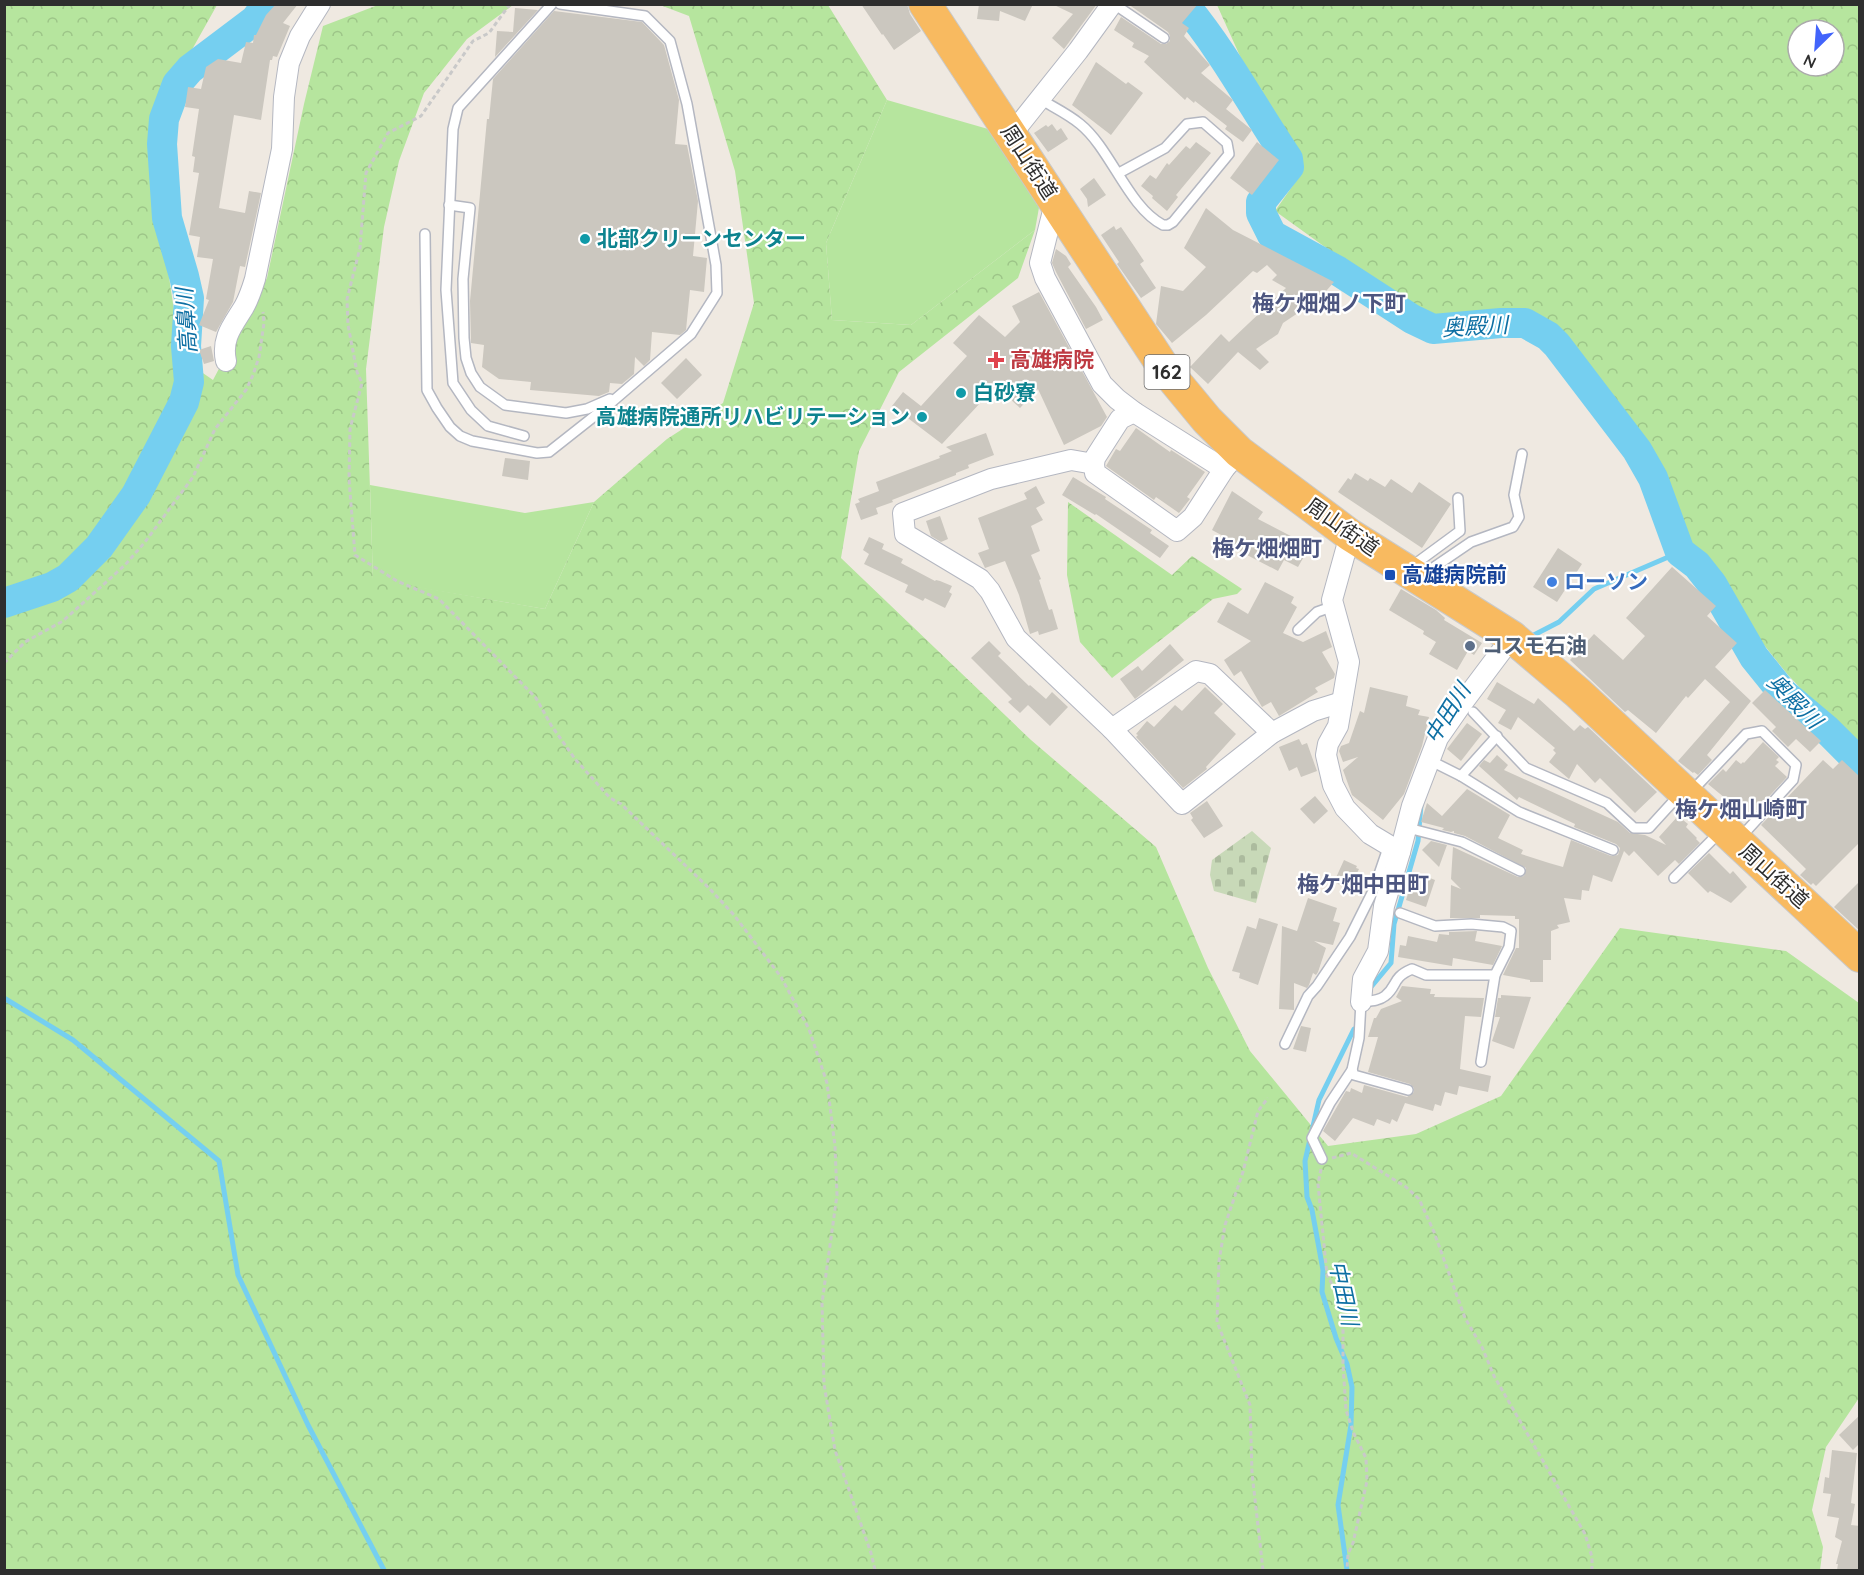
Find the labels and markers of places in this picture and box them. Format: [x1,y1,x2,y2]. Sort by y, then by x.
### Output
place label: 北部クリーンセンター [597,225,806,251]
marker: 北部クリーンセンター [578,232,592,246]
place label: 高雄病院 [1010,346,1094,372]
marker: 高雄病院 [987,351,1005,369]
place label: 白砂寮 [973,379,1036,405]
marker: 白砂寮 [954,386,968,400]
place label: 高雄病院通所リハビリテーション [595,403,910,429]
marker: 高雄病院通所リハビリテーション [915,410,929,424]
place label: 高雄病院前 [1402,561,1507,587]
marker: 高雄病院前 [1383,568,1397,582]
place label: ローソン [1564,568,1648,594]
marker: ローソン [1545,575,1559,589]
place label: コスモ石油 [1482,632,1587,658]
marker: コスモ石油 [1463,639,1477,653]

